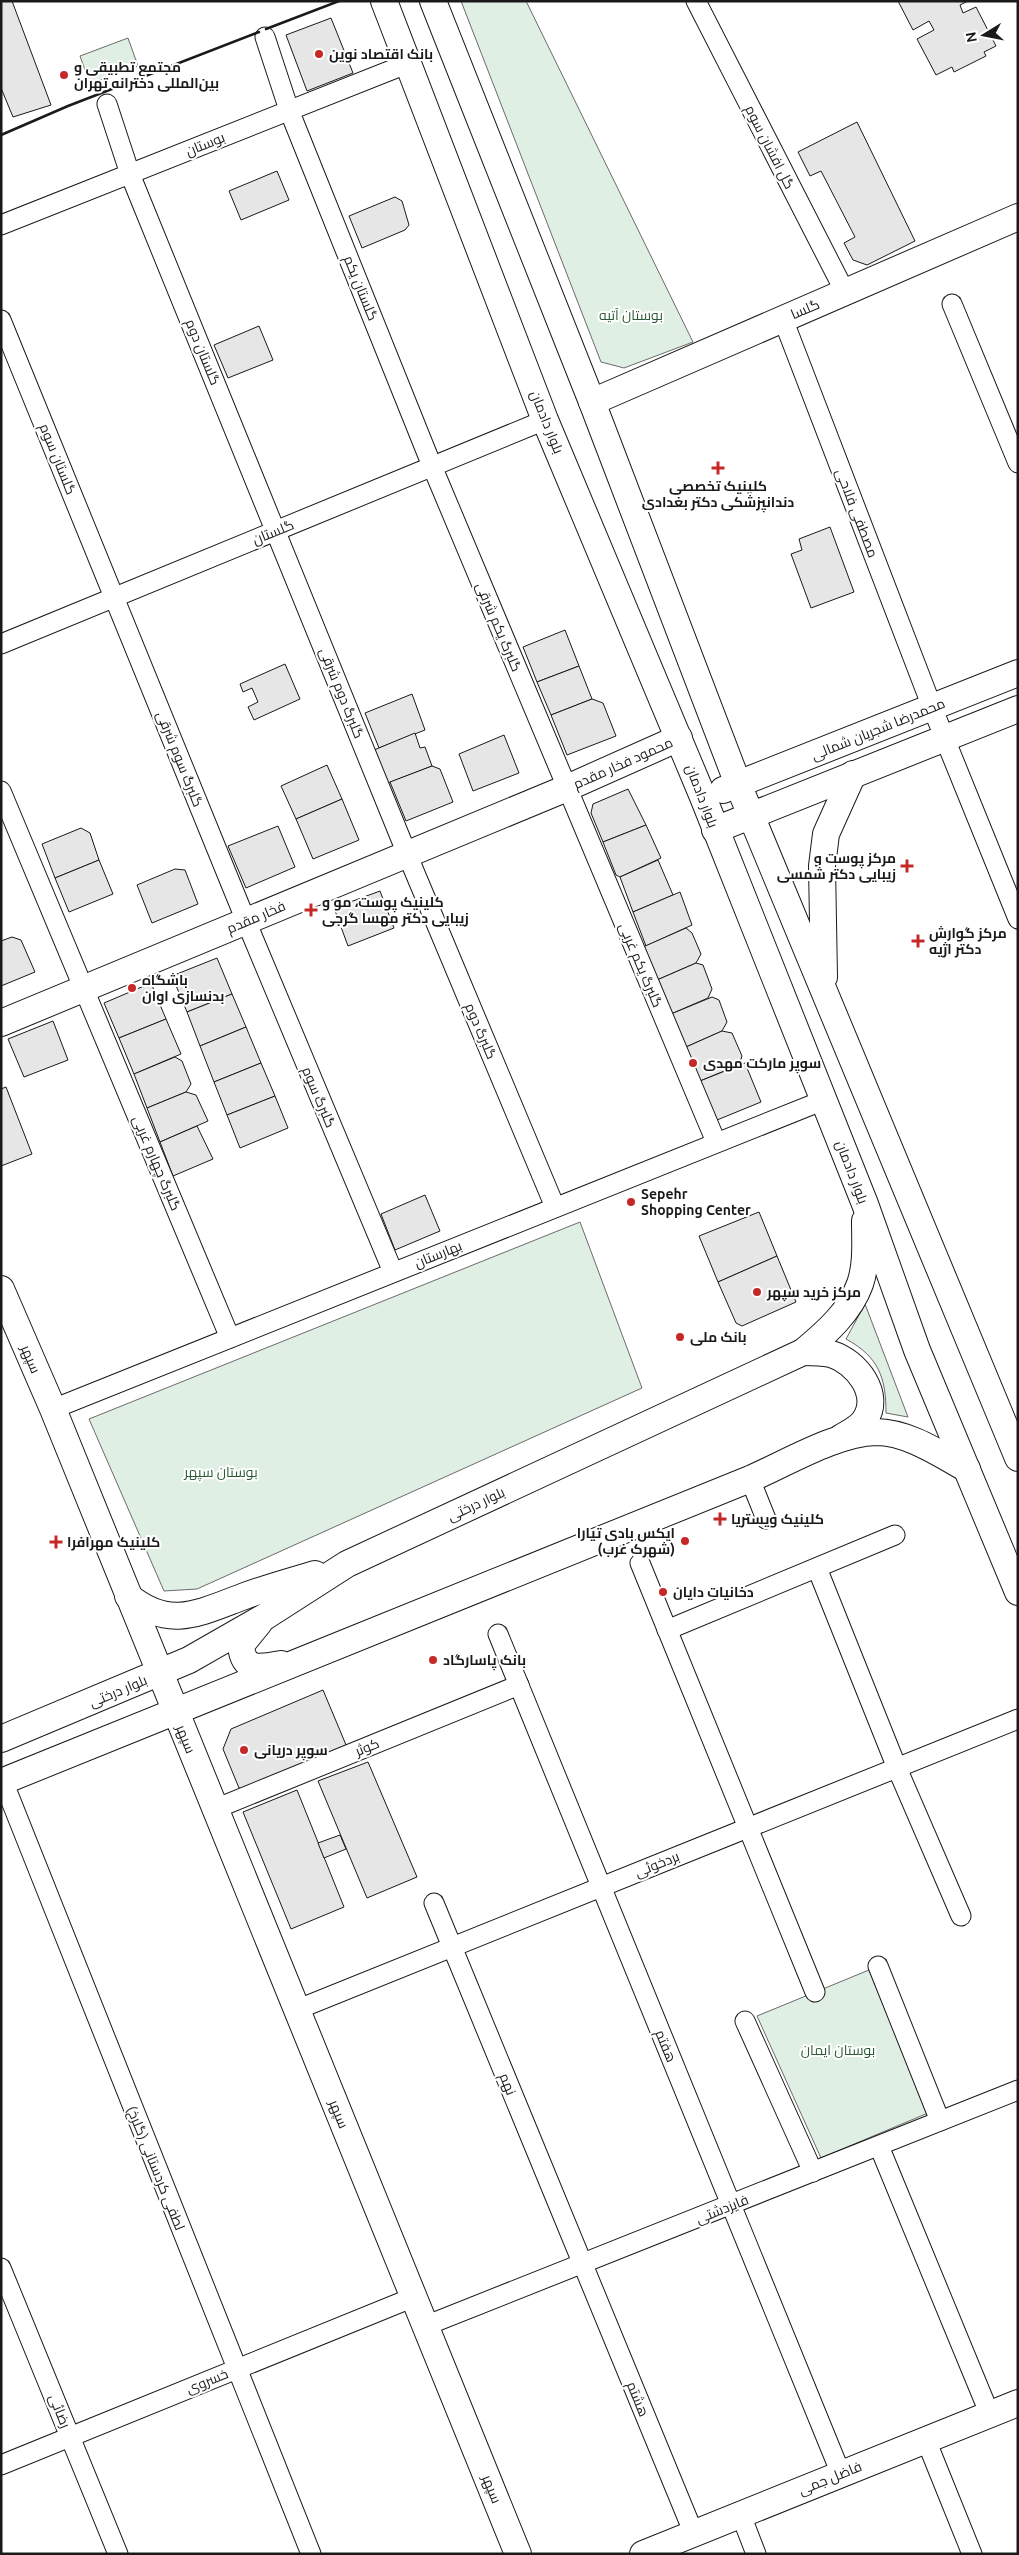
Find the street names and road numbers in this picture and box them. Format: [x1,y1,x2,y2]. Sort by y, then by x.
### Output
street label: گل افشان سوم [740,102,798,192]
street label: بوستان [183,129,227,159]
street label: گلستان یکم [339,253,381,324]
street label: گلسا [788,296,822,322]
street label: گلستان دوم [181,317,223,388]
street label: بلوار دادمان [527,388,567,456]
street label: گلستان سوم [35,421,79,498]
street label: مصطفی فلاحی [833,466,881,560]
street label: گلستان [250,516,296,548]
street label: گلبرگ یکم شرقی [471,580,525,675]
street label: گلبرگ دوم شرقی [315,645,367,741]
street label: محمدرضا شجریان شمالی [809,695,947,763]
street label: گلبرگ سوم شرقی [152,709,206,810]
street label: محمود فخار مقدم [571,734,676,794]
street label: بلوار دادمان [683,762,721,830]
street label: فخار مقدم [224,897,289,938]
street label: گلبرگ یکم غربی [614,920,666,1010]
street label: گلبرگ دوم [460,1001,500,1062]
street label: گلبرگ سوم [297,1064,339,1131]
street label: گلبرگ چهارم غربی [128,1113,184,1214]
street label: بلوار دادمان [833,1138,871,1206]
street label: بهارستان [412,1237,464,1271]
street label: سپهر [16,1342,44,1376]
street label: بلوار درختی [445,1484,507,1524]
street label: بلوار درختی [87,1672,149,1710]
street label: سپهر [171,1722,199,1756]
street label: کوثر [352,1735,381,1759]
street label: بردخوئی [632,1848,682,1880]
street label: هفتم [650,2028,680,2065]
street label: نهم [495,2071,520,2098]
street label: سپهر [324,2097,352,2131]
street label: لطفی کردستانی (گلرخ) [123,2104,188,2233]
street label: فایزدشتی [693,2191,751,2227]
street label: خسروی [184,2365,230,2397]
street label: هشتم [622,2379,652,2420]
street label: رضائی [46,2392,74,2430]
street label: فاضل جمی [796,2458,864,2498]
street label: سپهر [477,2472,505,2506]

